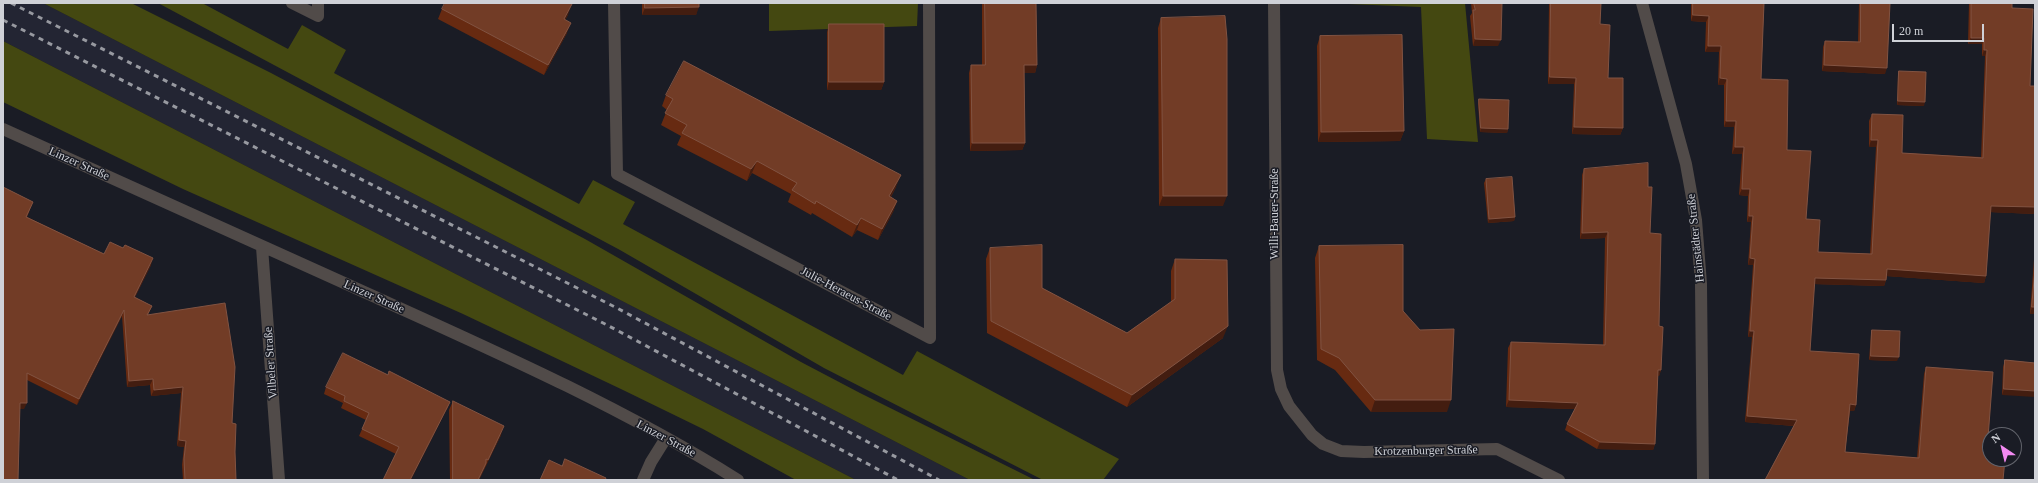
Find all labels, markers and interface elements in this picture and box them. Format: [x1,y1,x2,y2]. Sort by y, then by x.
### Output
scale bar [1894,16,1986,42]
text: 20 m [1899,24,1923,38]
street label: Linzer Straße [46,144,112,184]
street label: Willi-Bauer-Straße [1268,168,1282,260]
street label: Hainstädter Straße [1684,193,1708,283]
street label: Julie-Heraeus-Straße [798,264,894,324]
street label: Linzer Straße [341,277,407,317]
street label: Vilbeler Straße [261,326,281,400]
street label: Linzer Straße [634,417,698,461]
north arrow [1982,427,2022,467]
text: N [1989,431,2002,445]
street label: Krotzenburger Straße [1374,443,1478,459]

